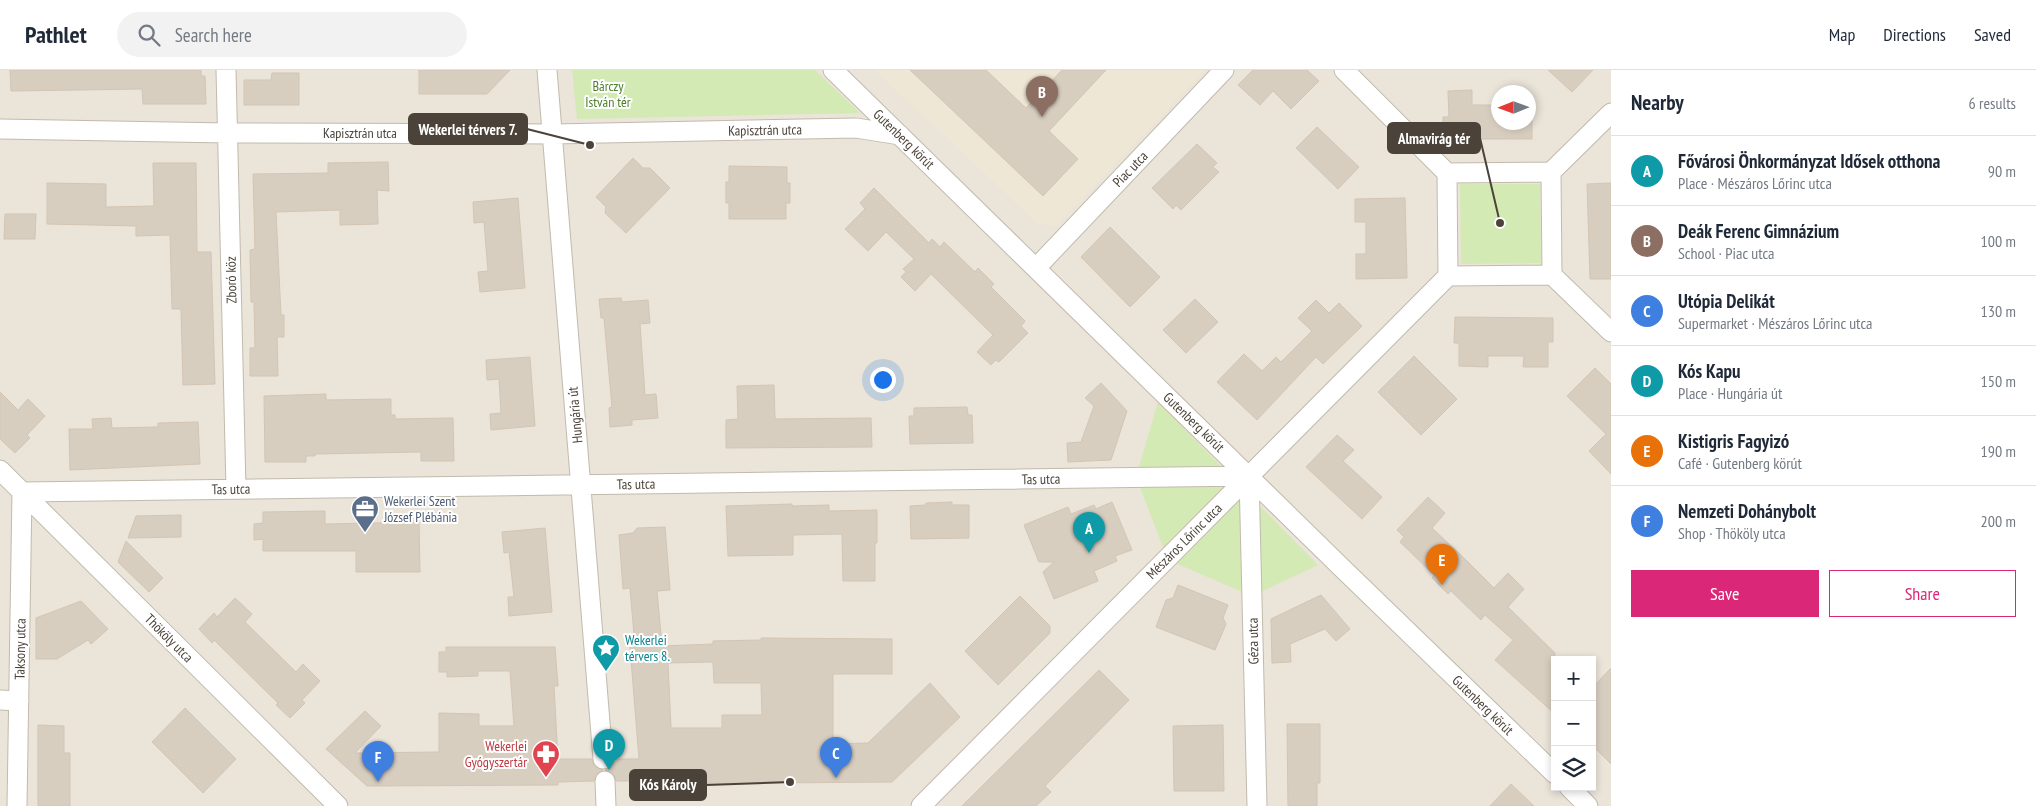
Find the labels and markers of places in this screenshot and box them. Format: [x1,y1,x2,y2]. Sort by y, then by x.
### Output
pin: B [1026,76,1058,117]
callout: Wekerlei térvers 7. [409,114,527,144]
callout: Almavirág tér [1388,123,1480,153]
place label: Wekerlei Szent József Plébánia [383,492,457,526]
office icon: Wekerlei Szent József Plébánia [350,494,380,533]
pin: A [1073,512,1105,553]
pin: E [1426,544,1458,585]
place label: Wekerlei térvers 8. [625,631,670,665]
place icon: Wekerlei térvers 8. [591,633,621,672]
pin: D [593,729,625,770]
place label: Wekerlei Gyógyszertár [465,737,527,771]
pin: C [820,737,852,778]
pharmacy icon: Wekerlei Gyógyszertár [531,739,561,778]
pin: F [362,741,394,782]
callout: Kós Károly [630,770,706,800]

